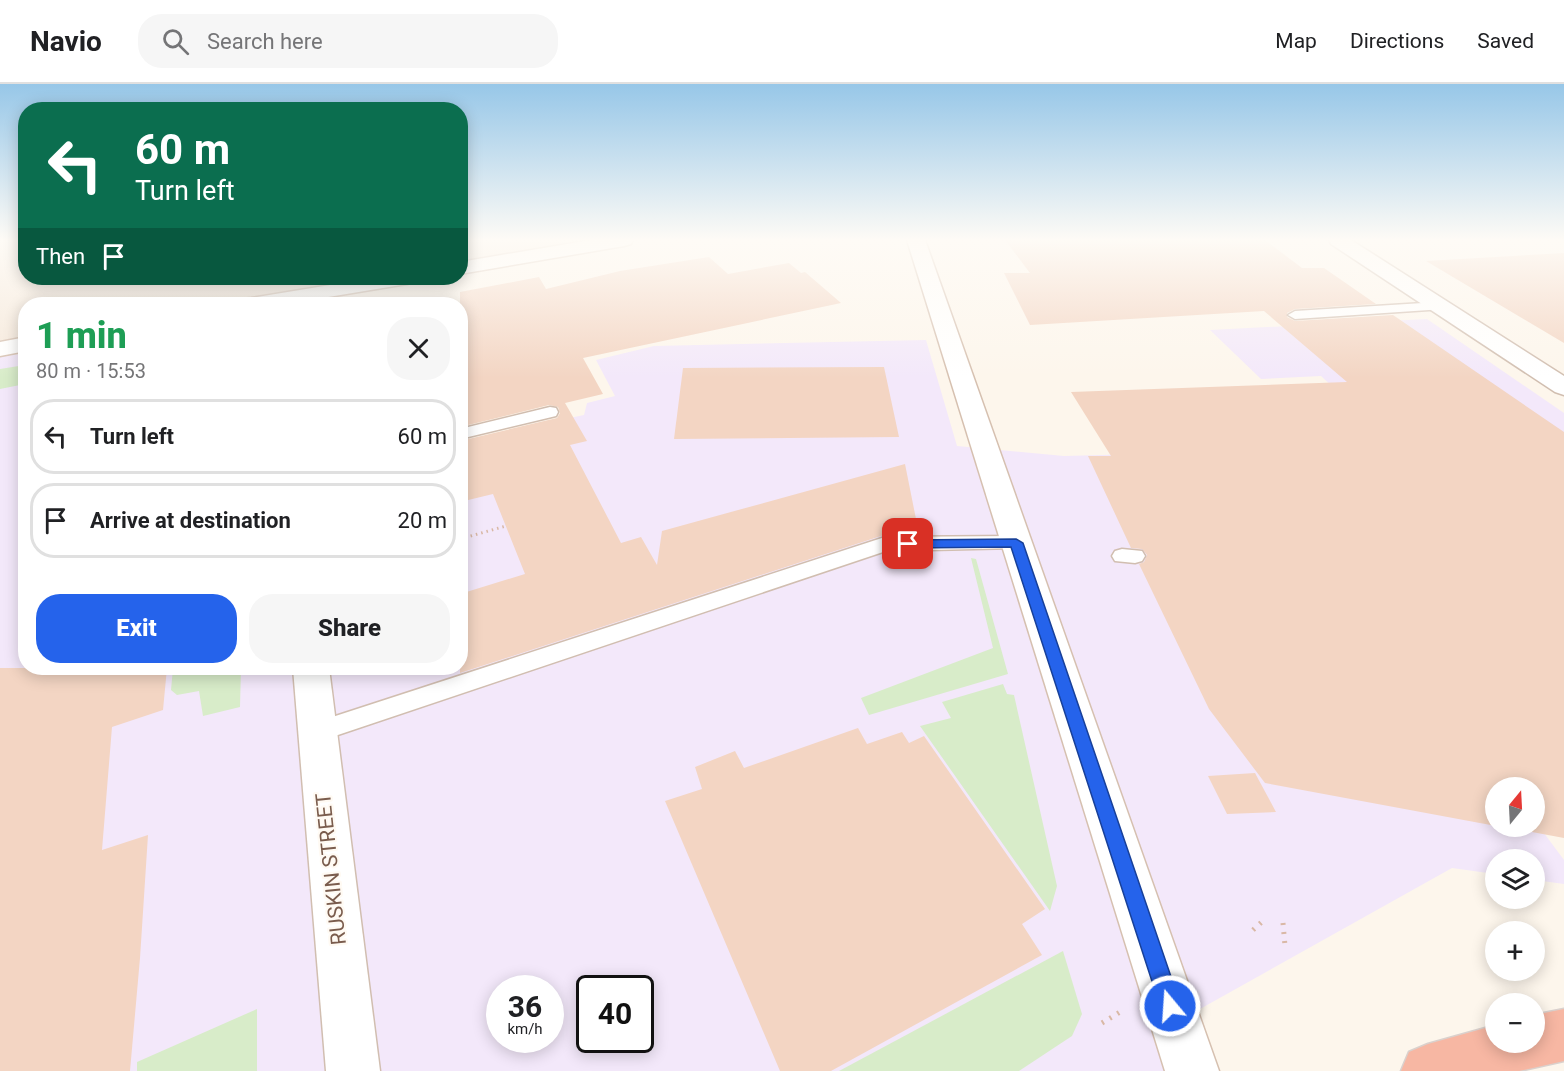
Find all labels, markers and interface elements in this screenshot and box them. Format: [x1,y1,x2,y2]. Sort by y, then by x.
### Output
search box [138,14,558,68]
text: Navio [30,25,102,58]
icon: search [159,25,192,58]
text: Search here [207,29,323,54]
text: Map [1275,29,1317,53]
text: Directions [1350,29,1444,53]
text: Saved [1477,29,1534,53]
text: 60 m [135,125,230,174]
icon: left [36,126,114,204]
text: Turn left [135,175,235,207]
icon: arrive [97,240,130,273]
text: Then [36,244,85,269]
text: 1 min [36,315,127,357]
button: close [387,317,450,380]
text: 80 m · 15:53 [36,359,146,383]
icon: left [39,420,72,453]
text: Turn left [90,424,174,449]
text: 60 m [398,424,447,449]
icon: arrive [39,504,72,537]
text: Arrive at destination [90,508,291,533]
text: 20 m [398,508,447,533]
pin [882,518,933,569]
icon: arrive [891,527,924,560]
button: Exit [36,594,237,663]
button: Share [249,594,450,663]
north arrow [1485,777,1545,837]
map controls [1485,777,1545,1053]
street label: RUSKIN STREET [311,791,351,946]
button: layers [1485,849,1545,909]
button: + [1485,921,1545,981]
position arrow [1138,974,1202,1038]
speed limit sign: 40 [576,975,654,1053]
text: 36 [508,989,542,1024]
button: − [1485,993,1545,1053]
text: km/h [507,1020,543,1038]

